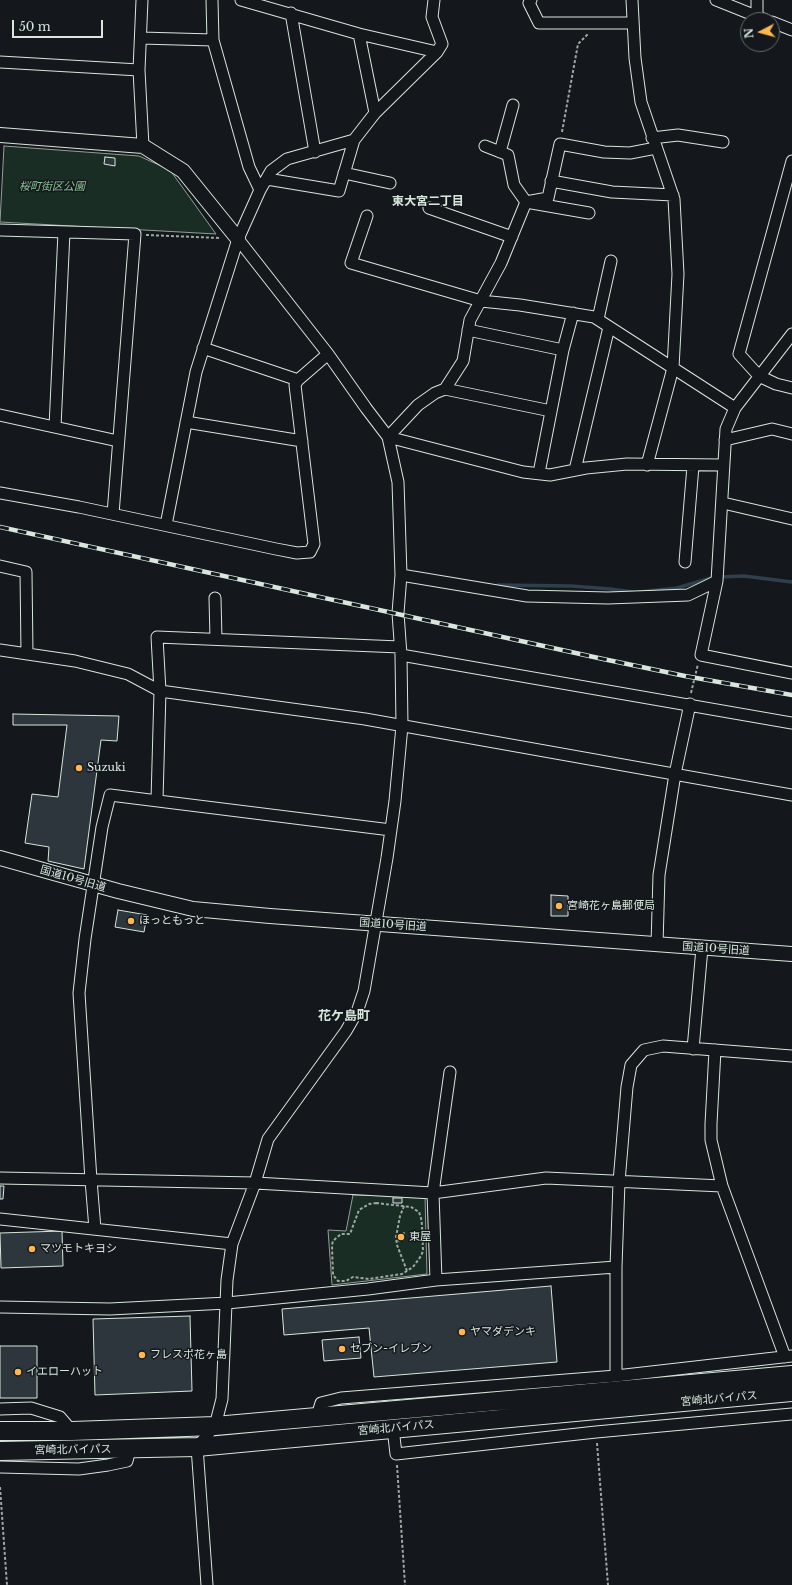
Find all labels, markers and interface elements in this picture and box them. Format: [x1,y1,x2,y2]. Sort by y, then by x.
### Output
scale bar [14,12,105,38]
north arrow [740,12,780,52]
text: 50 m [19,19,51,34]
text: N [742,27,757,39]
park label: 桜町街区公園 [19,180,85,194]
district label: 東大宮二丁目 [392,195,464,209]
place label: Suzuki [87,761,125,775]
marker: Suzuki [74,763,84,773]
street label: 国道10号旧道 [39,863,107,895]
place label: 宮崎花ヶ島郵便局 [567,899,655,913]
marker: 宮崎花ヶ島郵便局 [554,901,564,911]
place label: ほっともっと [139,914,205,928]
marker: ほっともっと [126,916,136,926]
street label: 国道10号旧道 [359,916,427,934]
street label: 国道10号旧道 [682,940,750,958]
district label: 花ケ島町 [318,1008,370,1024]
place label: 東屋 [409,1230,431,1244]
marker: 東屋 [396,1232,406,1242]
place label: マツモトキヨシ [40,1242,117,1256]
marker: マツモトキヨシ [27,1244,37,1254]
place label: ヤマダデンキ [470,1325,536,1339]
marker: ヤマダデンキ [457,1327,467,1337]
place label: セブン-イレブン [350,1342,432,1356]
marker: セブン-イレブン [337,1344,347,1354]
place label: フレスポ花ヶ島 [150,1348,227,1362]
marker: フレスポ花ヶ島 [137,1350,147,1360]
place label: イエローハット [26,1365,103,1379]
marker: イエローハット [13,1367,23,1377]
street label: 宮崎北バイパス [680,1389,758,1409]
street label: 宮崎北バイパス [357,1418,435,1438]
street label: 宮崎北バイパス [34,1443,112,1457]

